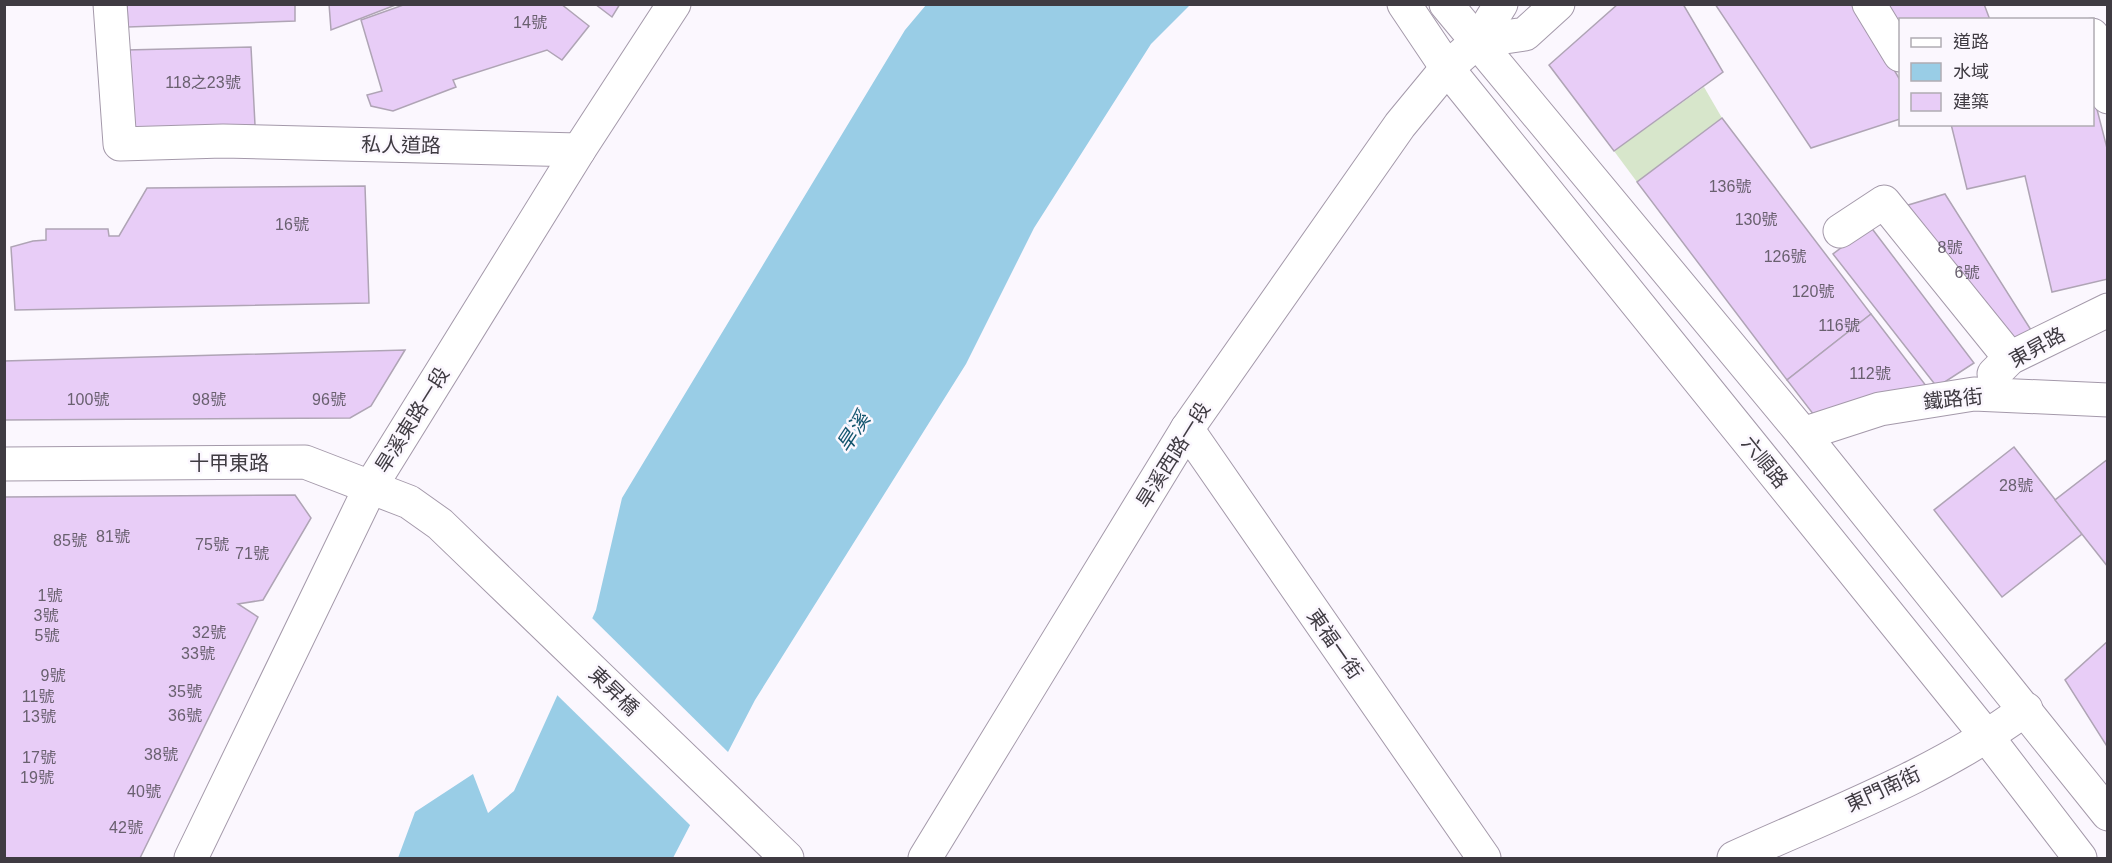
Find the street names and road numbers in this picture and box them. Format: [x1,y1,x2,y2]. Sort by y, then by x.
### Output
street label: 私人道路 [361,133,441,157]
street label: 東昇路 [2005,323,2069,371]
street label: 旱溪東路一段 [371,363,453,477]
street label: 鐵路街 [1922,385,1984,413]
street label: 旱溪西路一段 [1132,398,1214,512]
street label: 六順路 [1738,432,1792,492]
street label: 十甲東路 [189,452,269,474]
street label: 東福一街 [1303,605,1367,683]
street label: 東昇橋 [585,662,643,720]
street label: 東門南街 [1842,762,1924,816]

